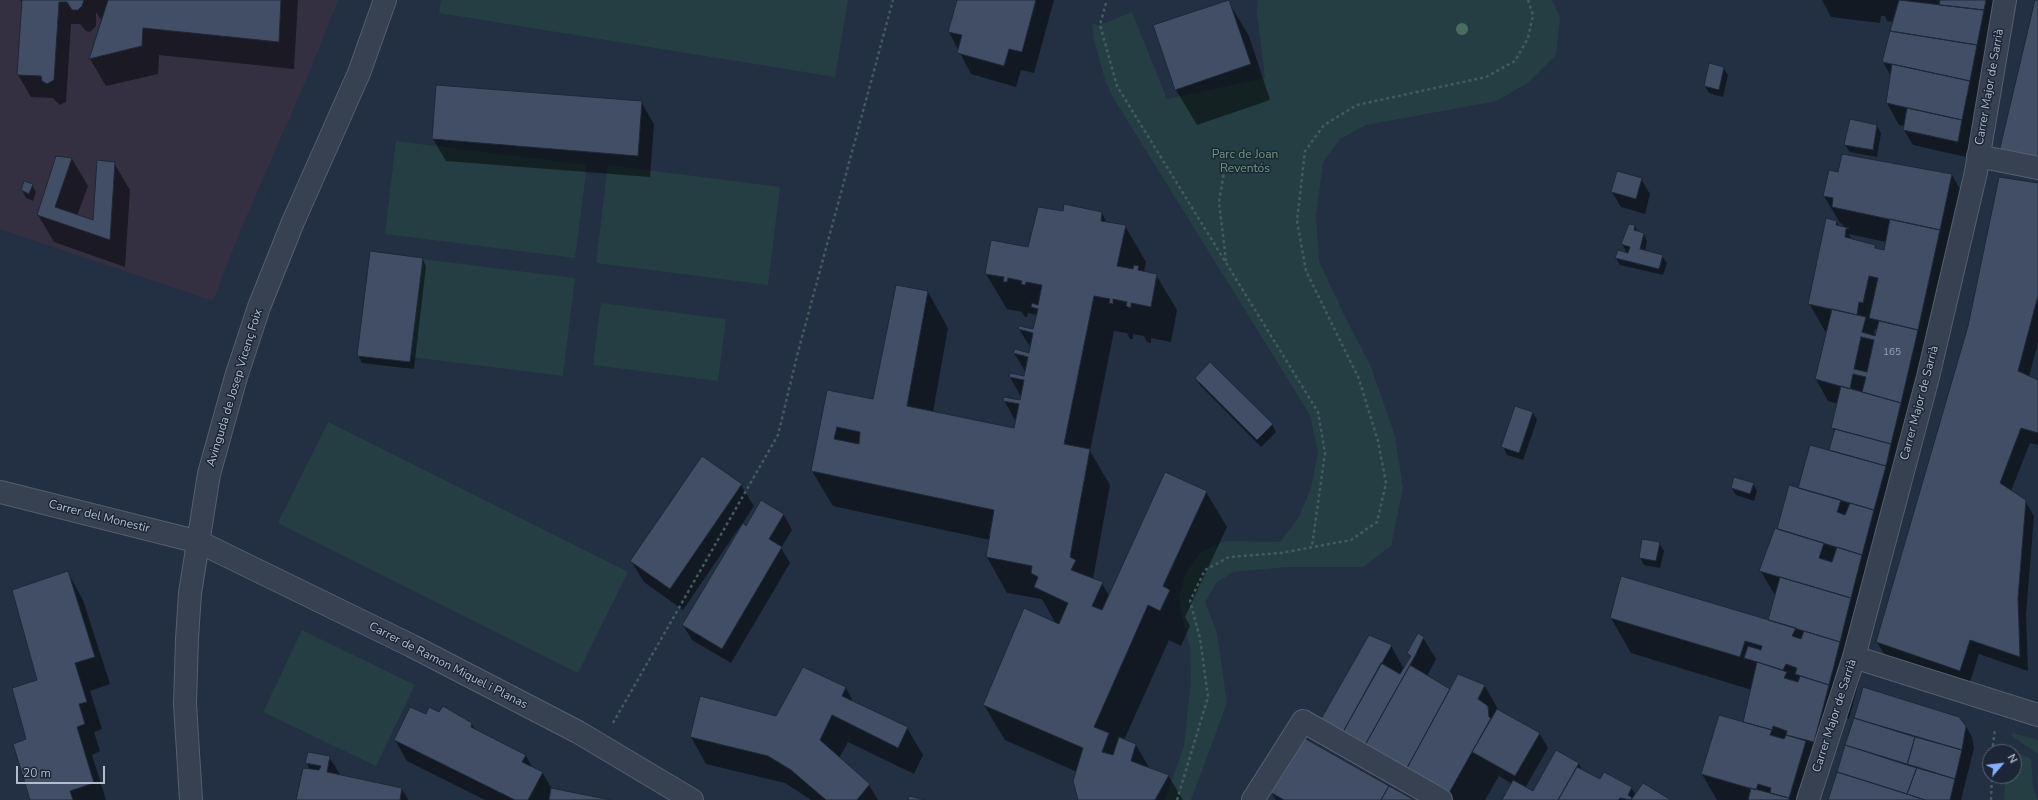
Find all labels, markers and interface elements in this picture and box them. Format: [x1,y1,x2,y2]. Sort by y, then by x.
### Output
street label: Carrer Major de Sarrià [1973,28,2007,146]
park label: Parc de Joan Reventós [1212,148,1278,176]
street label: Avinguda de Josep Vicenç Foix [204,307,266,469]
street label: Carrer Major de Sarrià [1898,344,1942,462]
house number: 165 [1883,347,1901,359]
street label: Carrer del Monestir [47,497,151,537]
street label: Carrer de Ramon Miquel i Planas [366,620,530,712]
street label: Carrer Major de Sarrià [1810,658,1860,774]
north arrow [1982,744,2022,784]
text: N [2004,751,2021,766]
scale bar [18,758,107,784]
text: 20 m [23,765,51,781]

